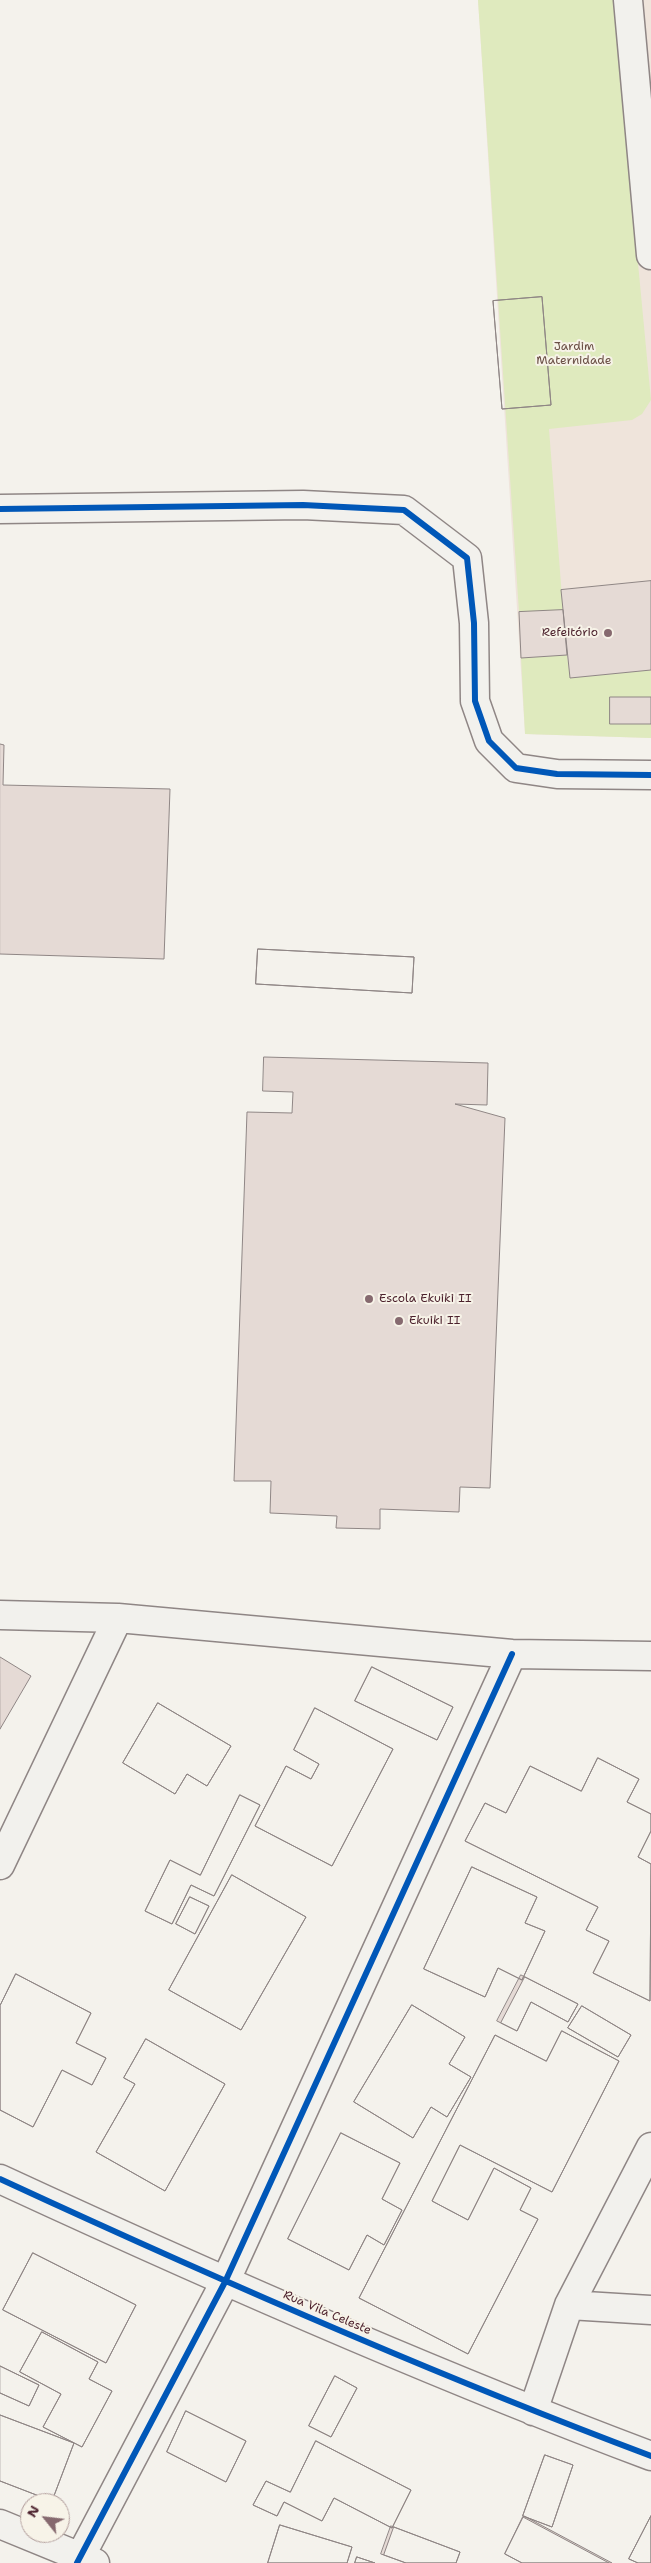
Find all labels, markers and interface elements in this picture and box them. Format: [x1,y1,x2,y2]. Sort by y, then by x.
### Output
park label: Jardim Maternidade [536,340,612,368]
place label: Refeitório [542,626,598,640]
marker: Refeitório [602,627,614,639]
place label: Escola Ekuiki II [379,1292,472,1306]
marker: Escola Ekuiki II [363,1293,375,1305]
place label: Ekuiki II [409,1314,460,1328]
marker: Ekuiki II [393,1315,405,1327]
street label: Rua Vila Celeste [281,2288,373,2338]
north arrow [20,2493,70,2543]
text: N [22,2502,43,2520]

